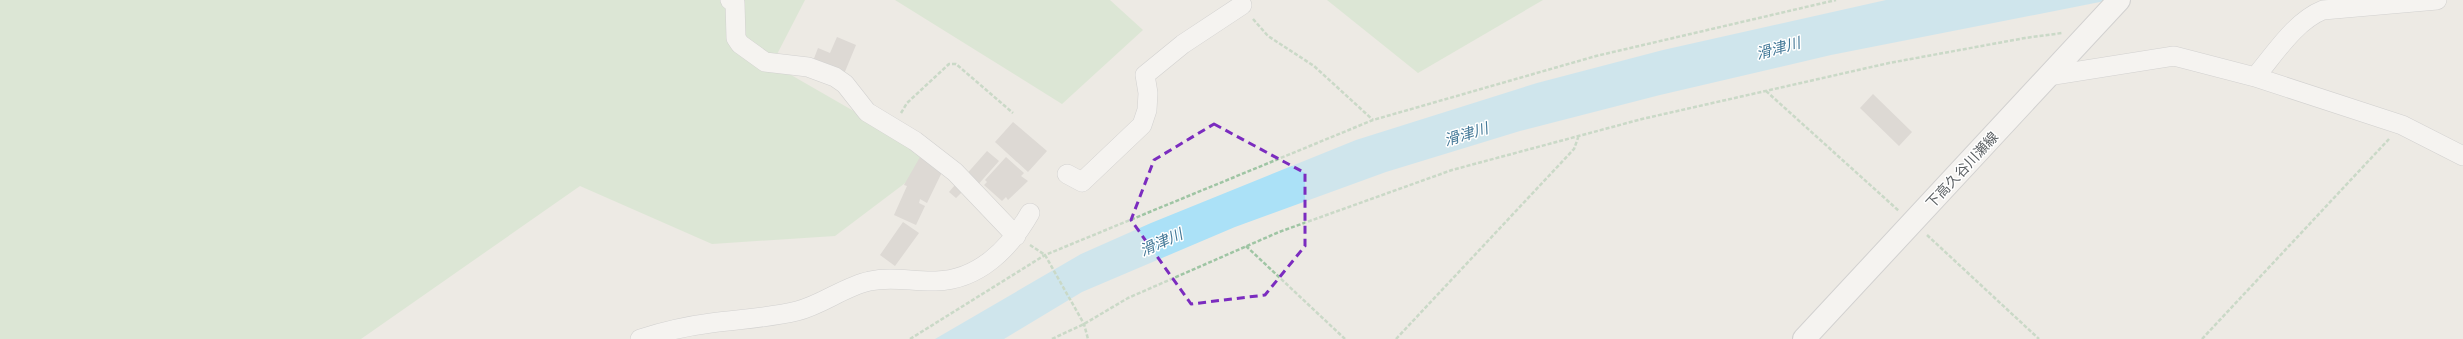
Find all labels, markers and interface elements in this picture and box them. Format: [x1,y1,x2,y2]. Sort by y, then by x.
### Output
water label: 滑津川 [1754,33,1804,62]
water label: 滑津川 [1442,119,1492,149]
street label: 下高久谷川瀬線 [1923,129,2001,211]
water label: 滑津川 [1137,224,1187,259]

